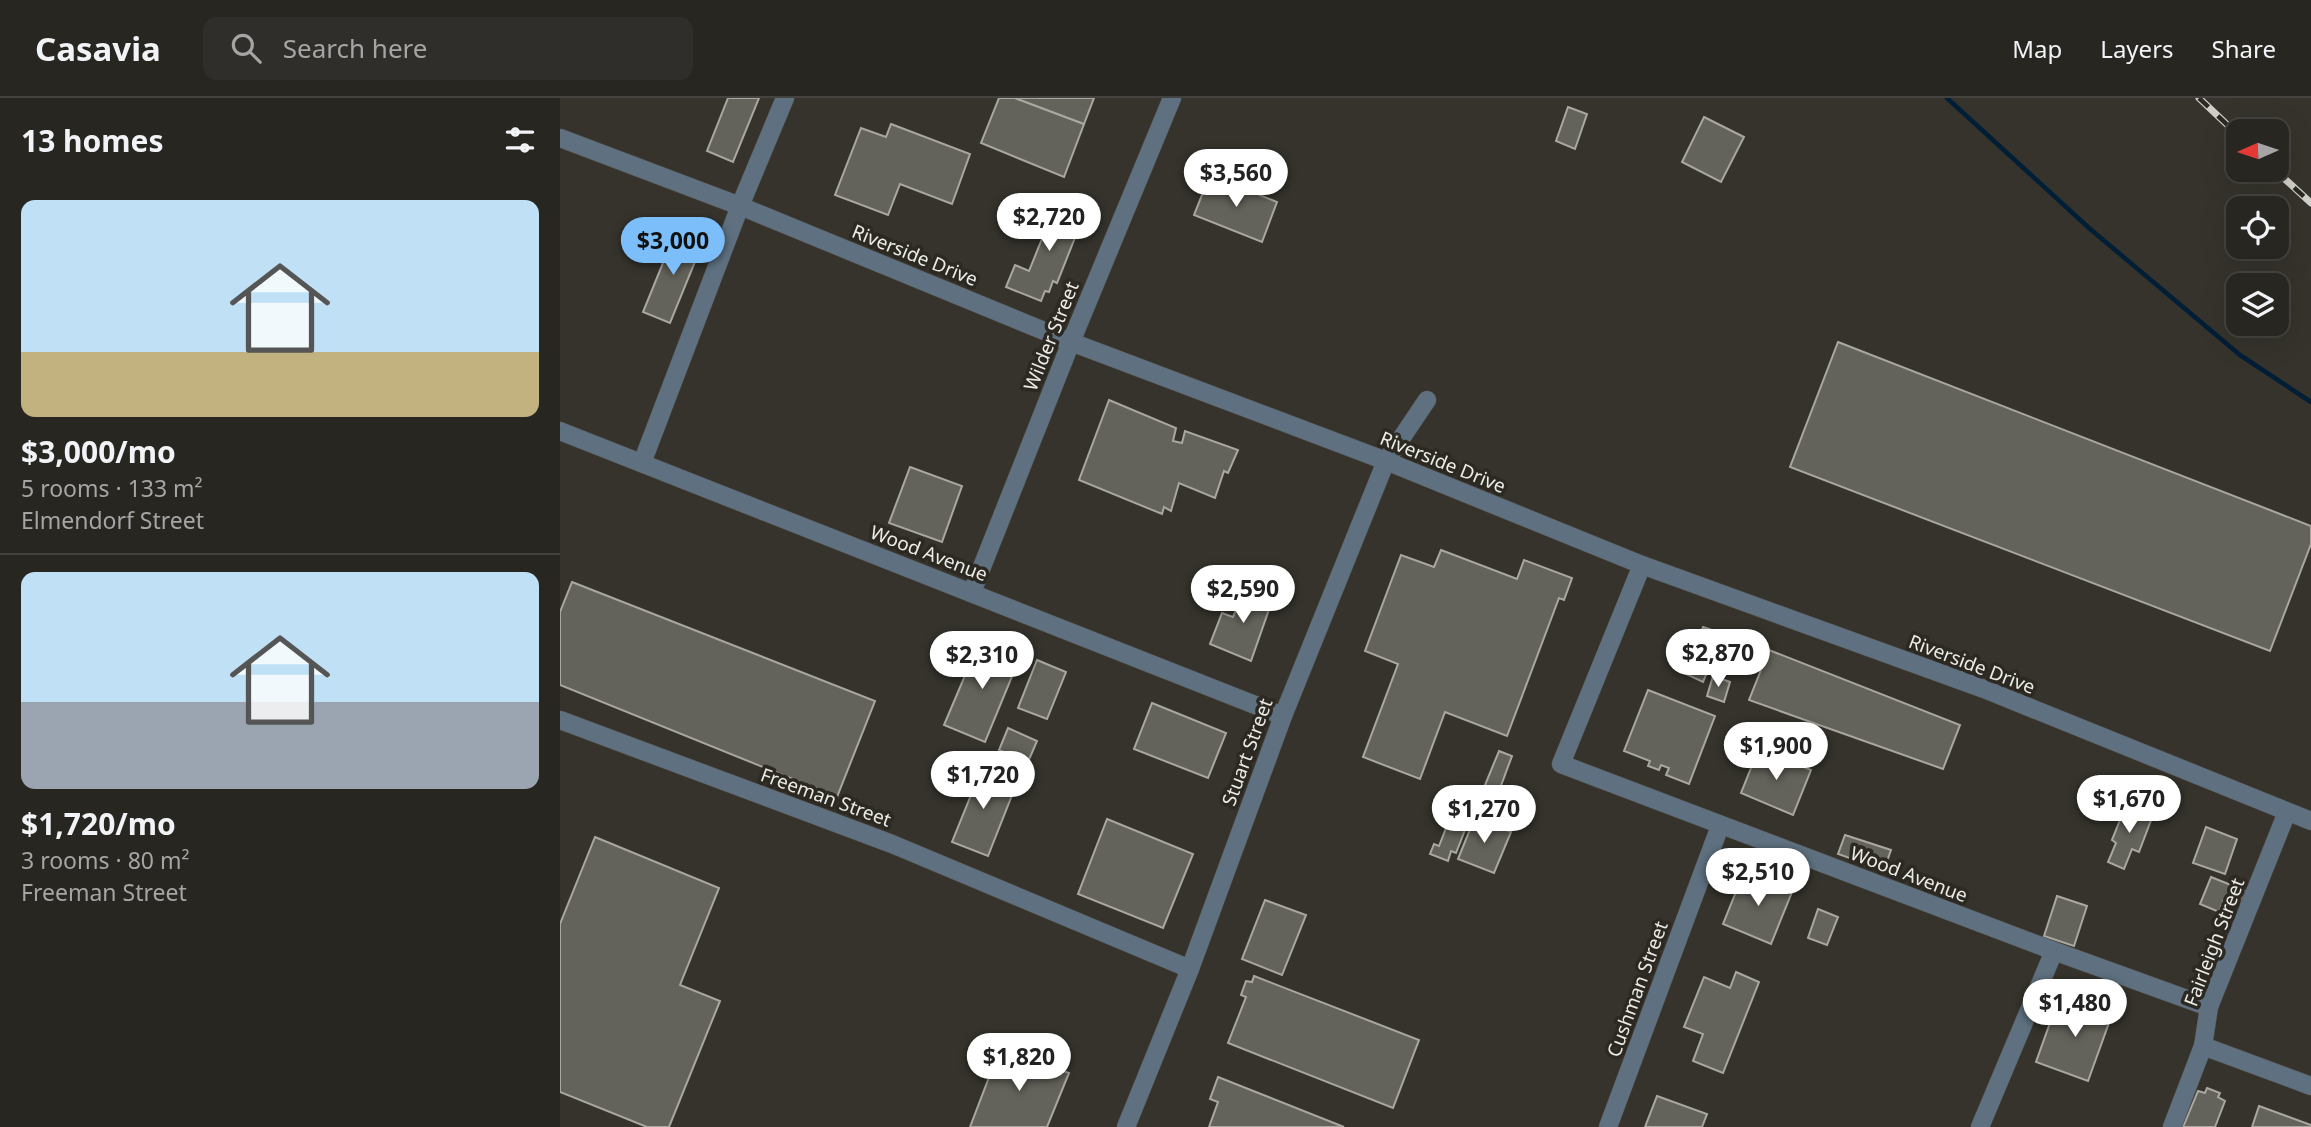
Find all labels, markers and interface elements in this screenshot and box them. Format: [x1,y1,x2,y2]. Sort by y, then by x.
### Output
search box [203,17,693,80]
text: Casavia [35,26,161,71]
icon: search [227,29,265,67]
text: Search here [283,30,427,66]
text: Map [2012,32,2062,65]
text: Layers [2100,32,2174,65]
text: Share [2212,32,2276,65]
north arrow [2226,119,2289,182]
map controls [2226,119,2289,336]
text: 13 homes [21,120,164,161]
icon: filters [501,121,539,159]
pin: $3,560 [1179,150,1293,209]
text: $3,560 [1200,156,1272,188]
pin: $2,720 [992,194,1106,253]
button: locate [2226,196,2289,259]
text: $2,720 [1013,200,1085,232]
pin: $3,000 [616,218,730,277]
street label: Riverside Drive [848,218,982,292]
text: $3,000 [637,224,709,256]
icon: home [217,245,343,371]
button: layers [2226,273,2289,336]
street label: Wilder Street [1017,277,1085,395]
street label: Riverside Drive [1376,425,1510,499]
text: $3,000/mo [21,431,176,472]
text: 5 rooms · 133 m² [21,472,203,504]
text: Elmendorf Street [21,504,204,536]
street label: Wood Avenue [867,519,991,587]
pin: $2,590 [1186,566,1300,625]
text: $2,590 [1207,572,1279,604]
icon: home [217,617,343,743]
street label: Riverside Drive [1905,628,2039,700]
pin: $2,870 [1661,630,1775,689]
pin: $2,310 [925,632,1039,691]
text: $2,870 [1682,636,1754,668]
text: $2,310 [946,638,1018,670]
street label: Stuart Street [1216,695,1278,809]
pin: $1,900 [1719,722,1833,782]
text: $1,900 [1740,729,1812,761]
pin: $1,720 [926,752,1040,811]
text: $1,720 [947,758,1019,790]
street label: Freeman Street [757,761,895,833]
pin: $1,670 [2072,776,2186,835]
text: $1,670 [2093,782,2165,814]
pin: $1,270 [1427,786,1541,845]
text: $1,270 [1448,792,1520,824]
text: $1,720/mo [21,803,176,844]
street label: Wood Avenue [1847,840,1971,908]
text: 3 rooms · 80 m² [21,844,190,876]
pin: $2,510 [1701,848,1815,908]
text: $2,510 [1722,855,1794,887]
street label: Fairleigh Street [2178,874,2250,1010]
text: Freeman Street [21,876,187,908]
street label: Cushman Street [1600,917,1674,1061]
pin: $1,480 [2018,979,2132,1039]
text: $1,480 [2039,986,2111,1018]
pin: $1,820 [962,1034,1076,1093]
text: $1,820 [983,1040,1055,1072]

